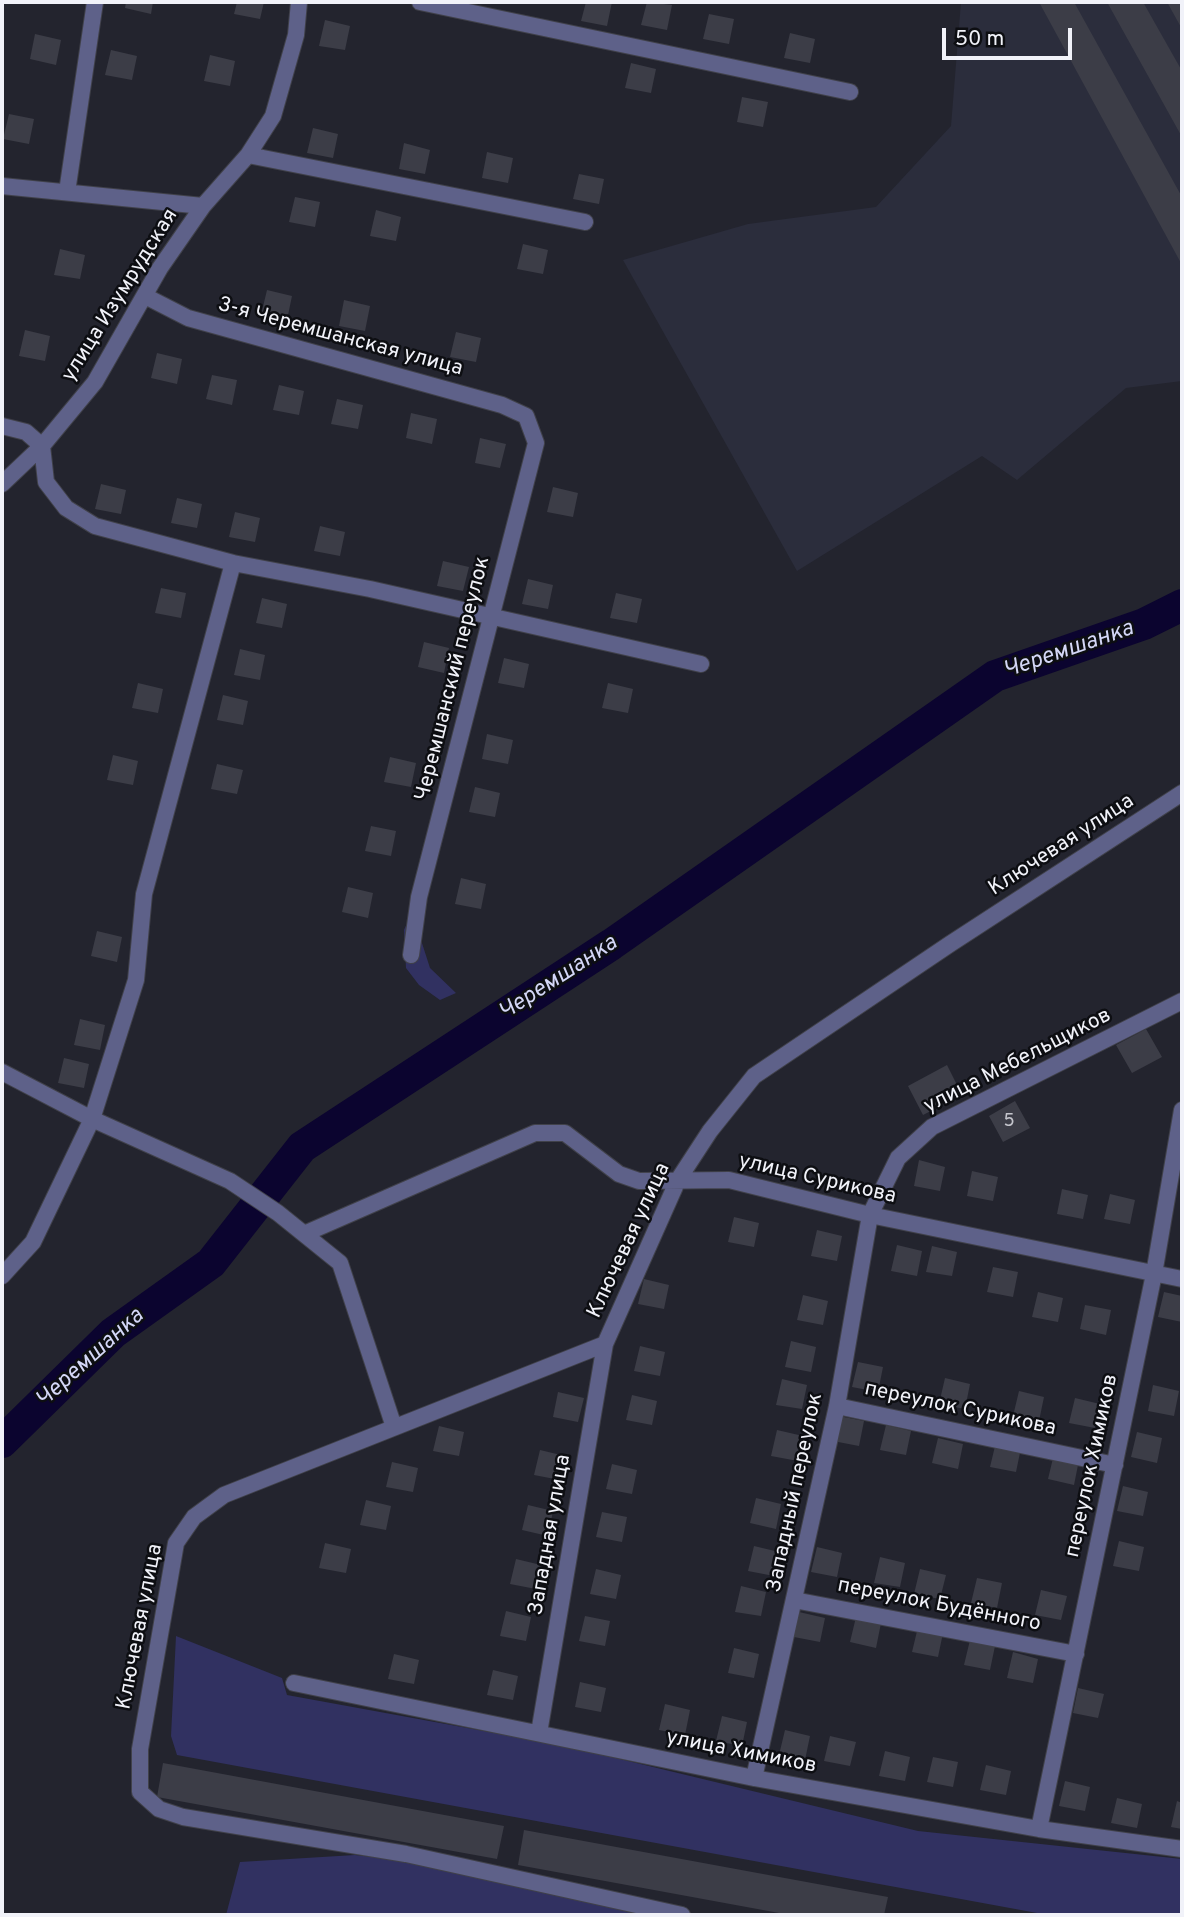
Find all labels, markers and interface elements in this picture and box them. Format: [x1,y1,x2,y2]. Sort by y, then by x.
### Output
scale bar [946,14,1076,58]
text: 50 m [955,26,1004,53]
street label: улица Изумрудская [58,205,184,387]
street label: 3-я Черемшанская улица [215,293,465,383]
street label: Черемшанский переулок [411,554,497,804]
water label: Черемшанка [1000,616,1138,686]
street label: Ключевая улица [985,790,1139,902]
water label: Черемшанка [495,931,623,1027]
street label: улица Мебельщиков [920,1004,1116,1120]
house number: 5 [1003,1111,1015,1133]
street label: улица Сурикова [736,1150,898,1210]
street label: Ключевая улица [583,1159,677,1323]
water label: Черемшанка [31,1303,151,1415]
street label: переулок Химиков [1061,1372,1125,1560]
street label: переулок Сурикова [862,1377,1058,1443]
street label: Западный переулок [763,1391,829,1595]
street label: Западная улица [524,1453,578,1617]
street label: Ключевая улица [113,1542,169,1712]
street label: переулок Будённого [835,1574,1043,1638]
street label: улица Химиков [664,1726,818,1780]

